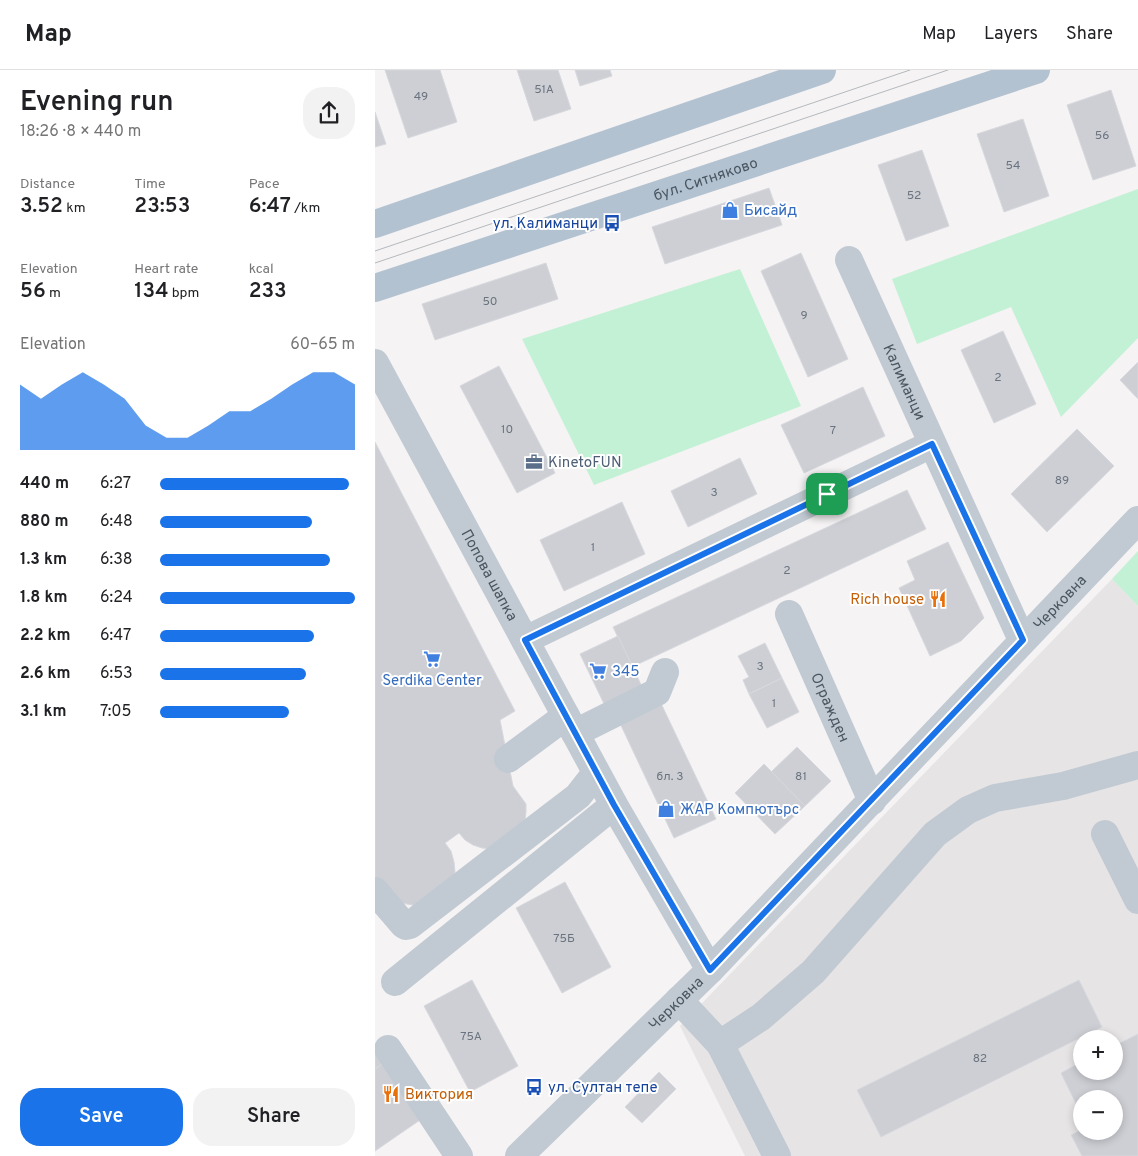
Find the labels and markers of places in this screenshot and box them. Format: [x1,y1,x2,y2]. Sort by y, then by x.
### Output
shop icon: Бисайд [720,200,740,220]
place label: Бисайд [744,202,797,221]
bus stop icon: ул. Калиманци [602,213,622,233]
place label: ул. Калиманци [493,215,598,234]
office icon: KinetoFUN [524,452,544,472]
place label: KinetoFUN [548,454,622,473]
pin [806,473,848,515]
restaurant icon: Rich house [928,589,948,609]
place label: Rich house [850,591,924,610]
supermarket icon: Serdika Center [422,649,442,669]
supermarket icon: 345 [588,661,608,681]
place label: 345 [612,663,640,682]
place label: Serdika Center [382,672,482,691]
shop icon: ЖАР Компютърс [656,799,676,819]
place label: ЖАР Компютърс [680,801,799,820]
bus stop icon: ул. Султан тепе [524,1077,544,1097]
place label: ул. Султан тепе [548,1079,658,1098]
restaurant icon: Виктория [381,1084,401,1104]
place label: Виктория [405,1086,473,1105]

